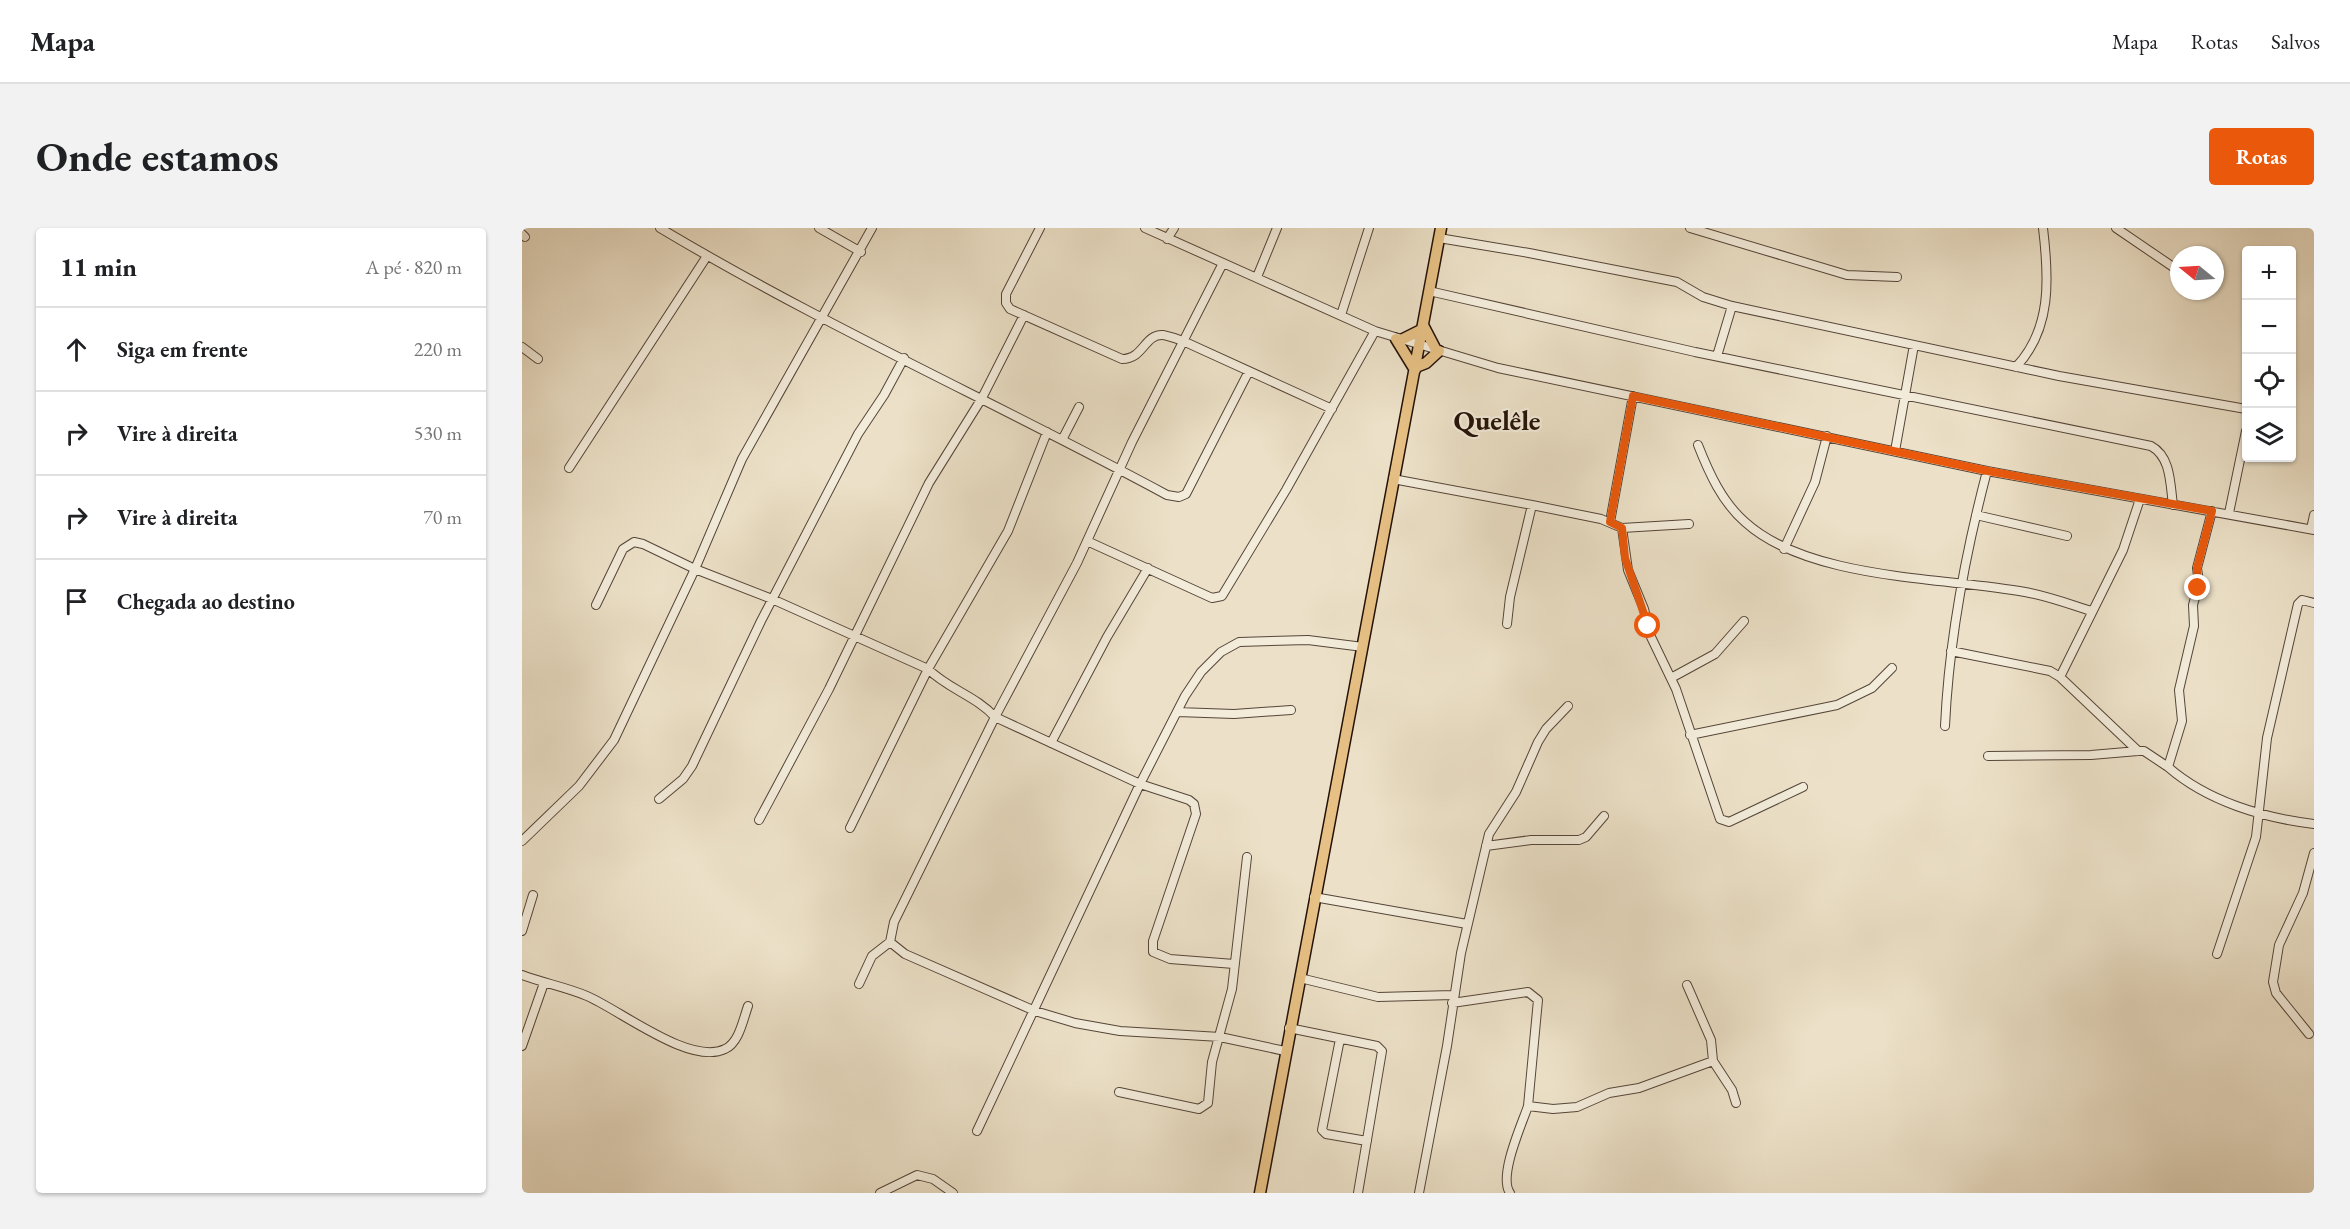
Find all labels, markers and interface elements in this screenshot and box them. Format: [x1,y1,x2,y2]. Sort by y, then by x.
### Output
text: Mapa [30,23,95,59]
text: Mapa [2112,28,2158,55]
text: Rotas [2191,28,2238,55]
text: Salvos [2271,28,2320,55]
button: Rotas [2209,128,2314,185]
text: Onde estamos [36,129,279,184]
north arrow [2170,246,2224,300]
map controls [2242,246,2296,462]
button: + [2242,246,2296,300]
text: 11 min [60,250,137,284]
text: A pé · 820 m [366,254,462,280]
button: − [2242,300,2296,354]
icon: ahead [60,333,93,366]
text: Siga em frente [117,335,248,364]
text: 220 m [414,336,462,362]
button: locate [2242,354,2296,408]
district label: Quelêle [1454,402,1540,438]
button: layers [2242,408,2296,462]
icon: right [60,417,93,450]
text: Vire à direita [117,419,238,448]
text: 530 m [414,420,462,446]
icon: right [60,501,93,534]
text: Vire à direita [117,503,238,532]
text: 70 m [423,504,462,530]
route end [2184,574,2210,600]
icon: arrive [60,585,93,618]
text: Chegada ao destino [117,587,295,616]
route start [1634,612,1660,638]

